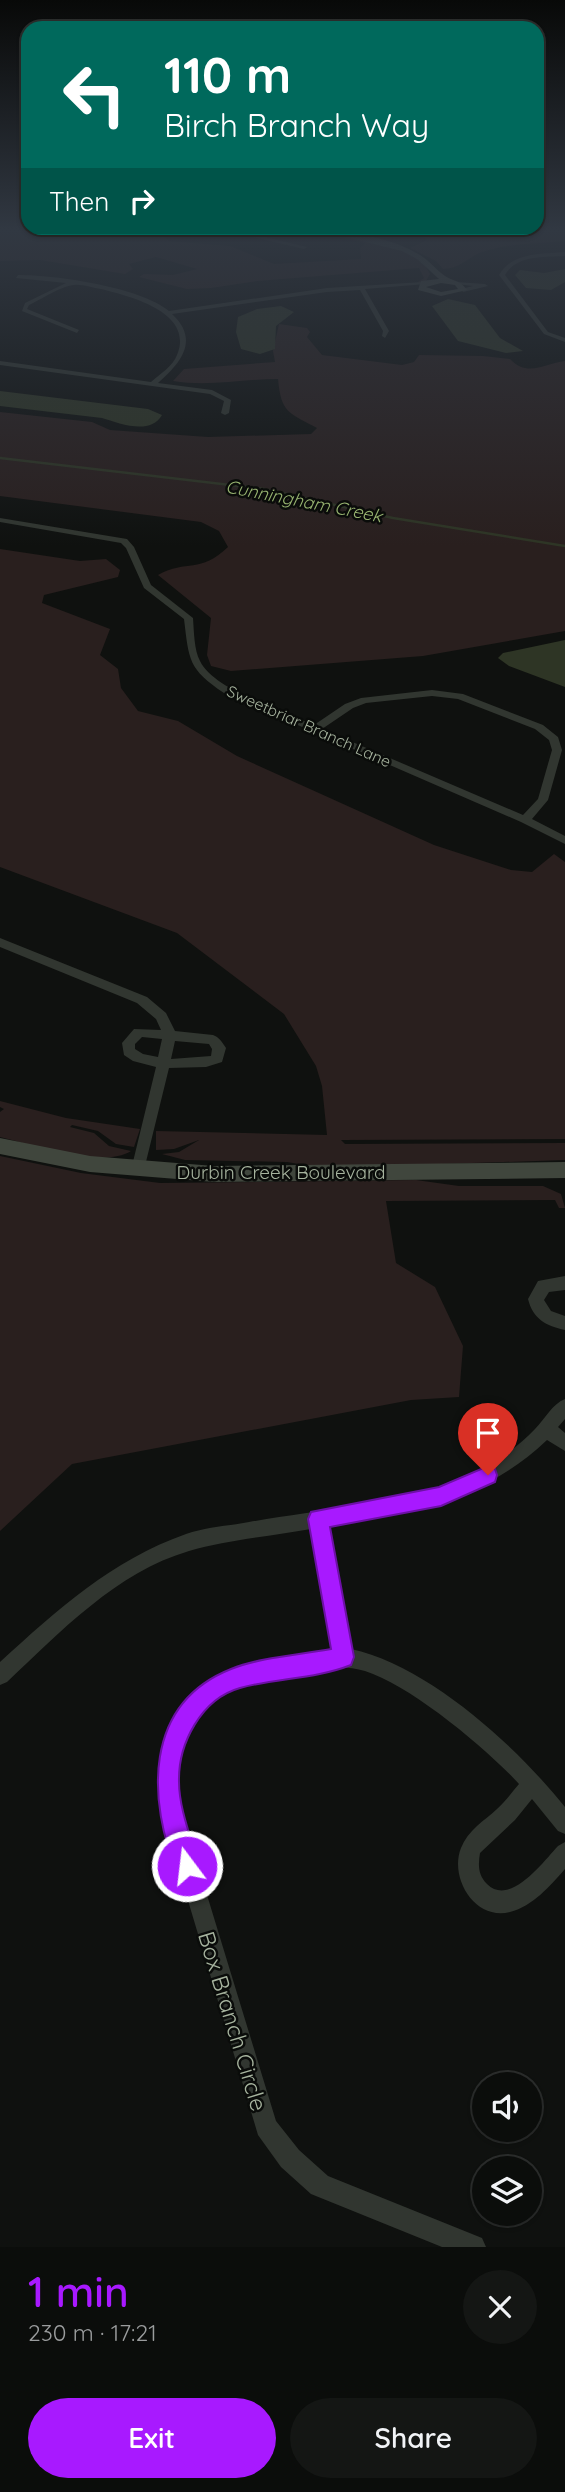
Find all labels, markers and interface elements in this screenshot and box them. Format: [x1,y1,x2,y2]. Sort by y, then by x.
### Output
text: 110 m [164,44,291,105]
icon: left [49,49,140,140]
text: Birch Branch Way [164,105,429,145]
icon: right [123,182,161,220]
text: Then [49,185,109,218]
water label: Cunningham Creek [224,475,386,528]
street label: Sweetbriar Branch Lane [224,681,394,771]
street label: Durbin Creek Boulevard [176,1160,386,1184]
pin [458,1403,518,1475]
icon: arrive [469,1414,507,1452]
position arrow [150,1829,224,1903]
street label: Box Branch Circle [192,1928,274,2114]
map controls [472,2072,542,2226]
button: sound [472,2072,542,2142]
button: layers [472,2156,542,2226]
text: 1 min [28,2265,129,2318]
button: close [463,2270,537,2344]
text: 230 m · 17:21 [28,2318,157,2347]
button: Exit [28,2398,276,2478]
button: Share [290,2398,537,2478]

